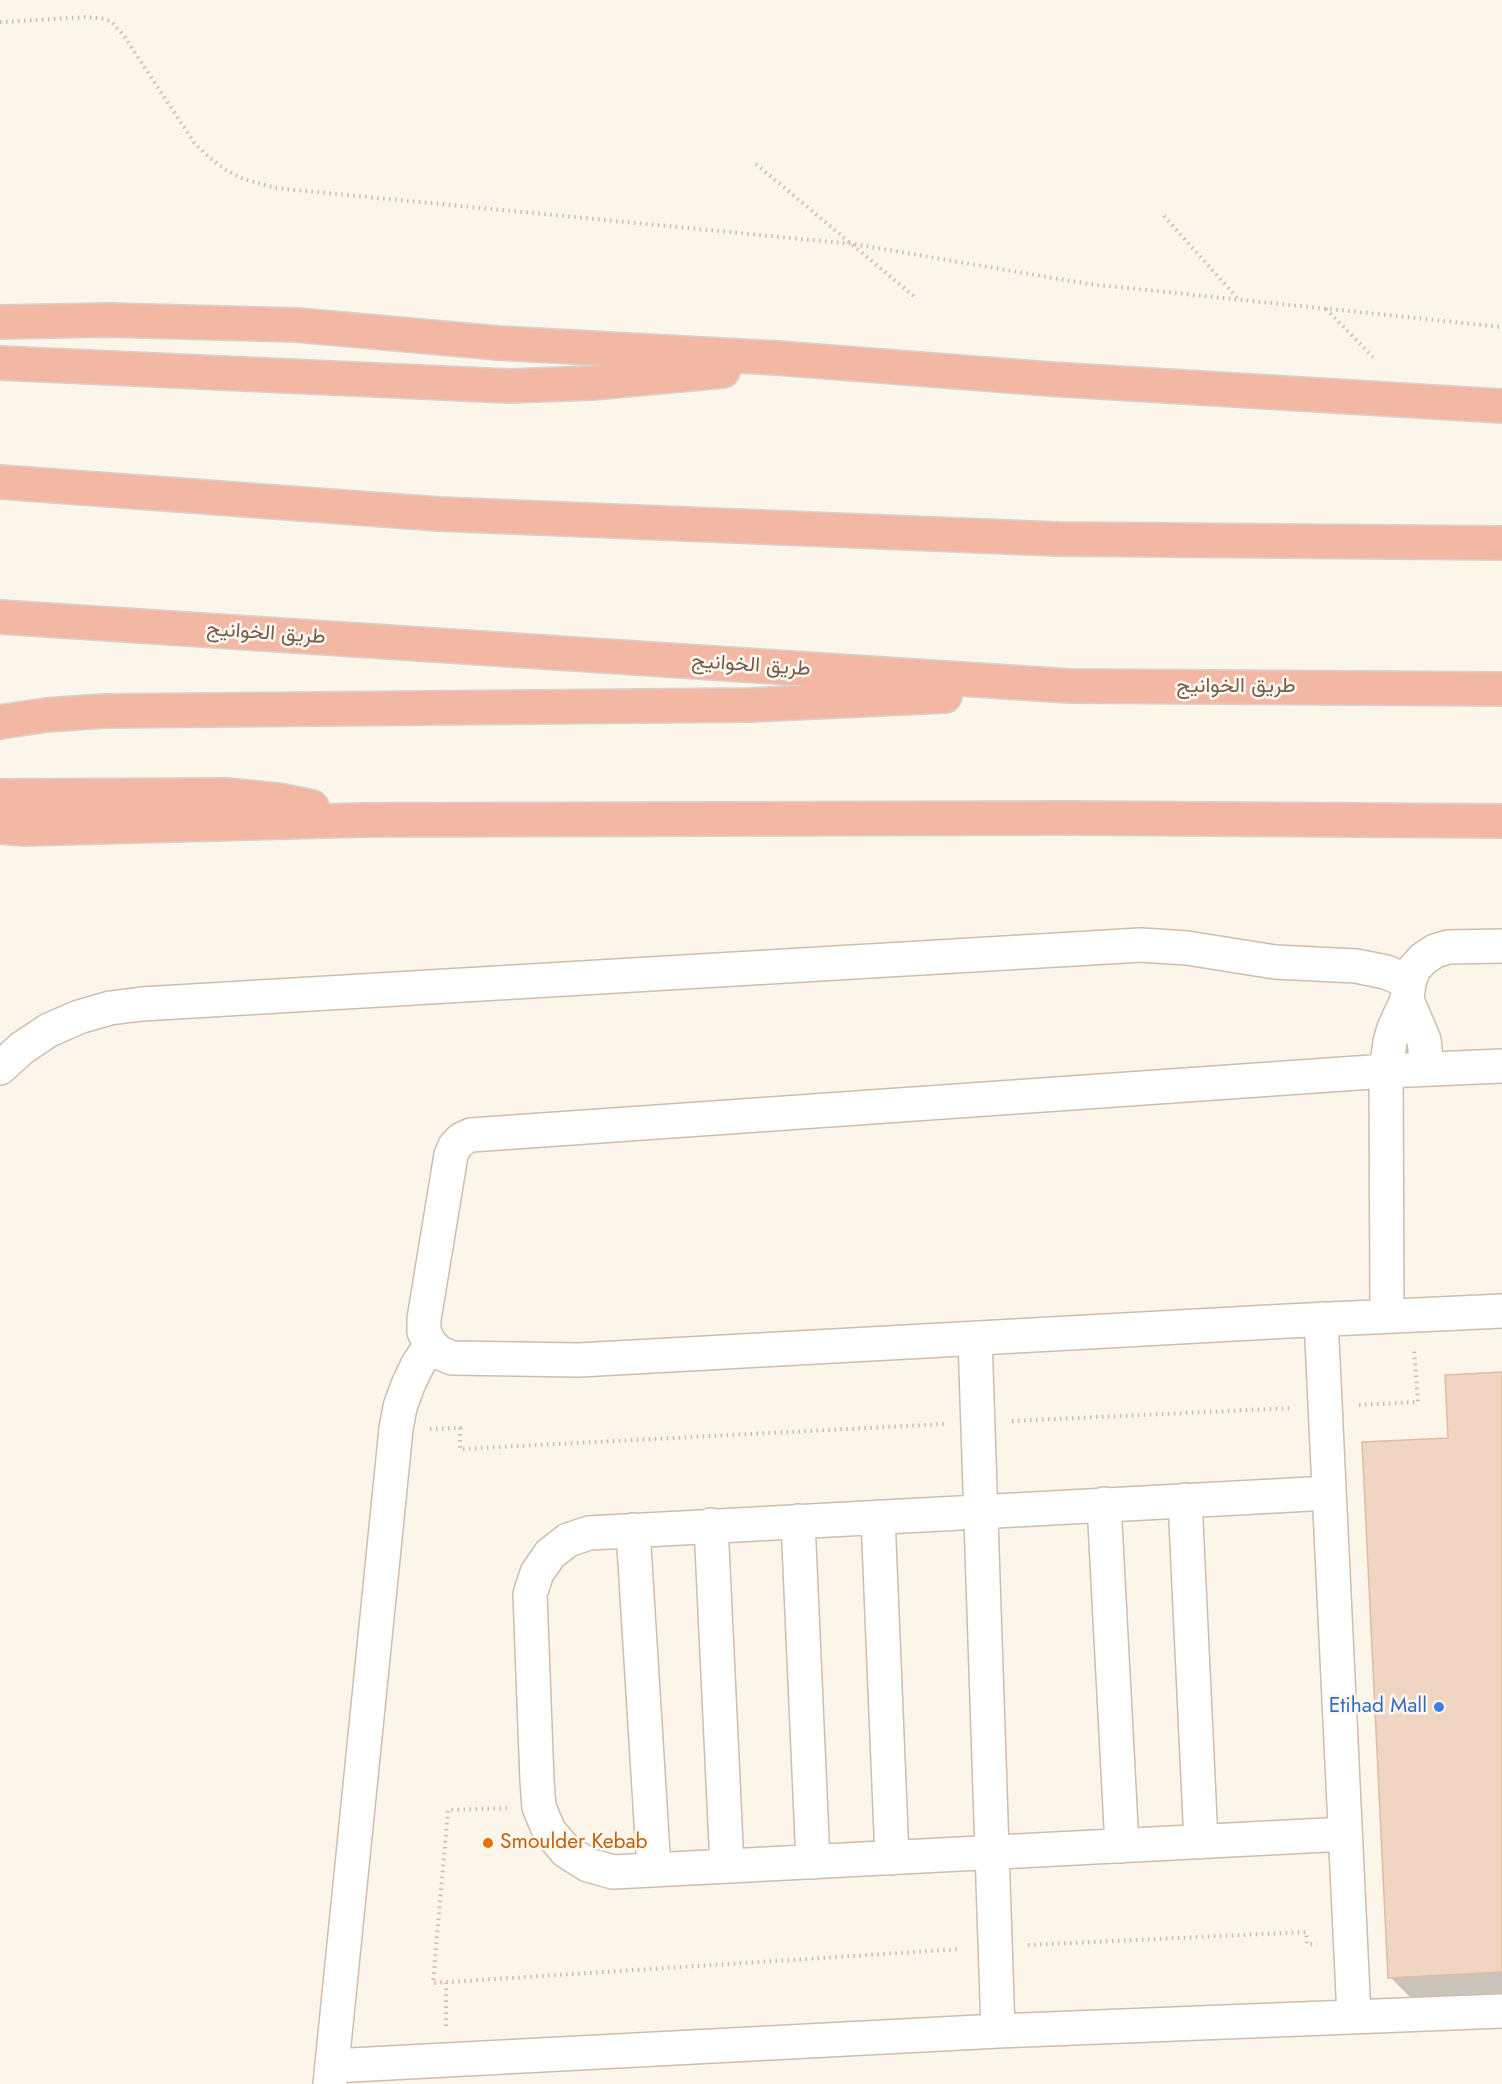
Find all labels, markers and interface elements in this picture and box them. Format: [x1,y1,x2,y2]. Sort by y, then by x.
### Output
street label: طريق الخوانيج [206,617,326,651]
street label: طريق الخوانيج [691,649,811,683]
street label: طريق الخوانيج [1176,674,1296,700]
place label: Etihad Mall [1329,1694,1427,1720]
marker: Etihad Mall [1432,1700,1446,1714]
place label: Smoulder Kebab [500,1830,648,1856]
marker: Smoulder Kebab [481,1836,495,1850]

